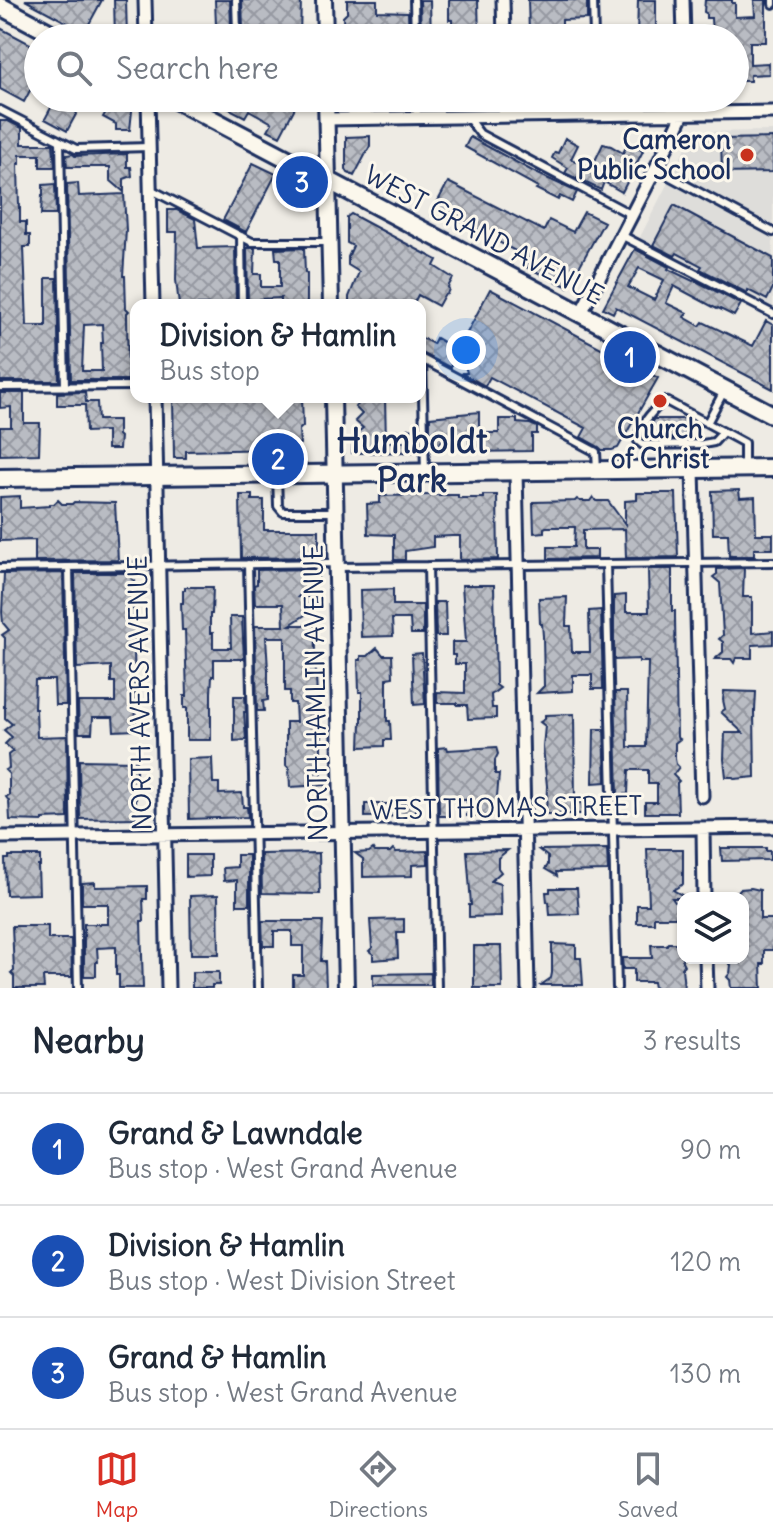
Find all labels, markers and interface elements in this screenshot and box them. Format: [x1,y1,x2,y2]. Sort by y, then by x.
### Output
search box [24,24,749,112]
icon: search [52,46,96,90]
text: Search here [116,49,279,87]
place label: Cameron Public School [577,123,731,186]
marker: Cameron Public School [738,146,756,164]
pin: 3 [276,152,328,212]
street label: WEST GRAND AVENUE [359,158,609,312]
popup [130,299,426,403]
text: Division & Hamlin [160,316,396,354]
pin: 1 [604,327,656,387]
your location [446,330,486,370]
text: Bus stop [160,354,260,387]
marker: Church of Christ [651,392,669,410]
place label: Church of Christ [611,412,709,475]
district label: Humboldt Park [336,419,488,501]
pin: 2 [252,429,304,489]
street label: NORTH HAMLIN AVENUE [296,544,335,842]
street label: NORTH AVERS AVENUE [121,555,158,831]
street label: WEST THOMAS STREET [370,789,642,826]
map controls [677,892,749,964]
button: layers [677,892,749,964]
text: Nearby [32,1019,145,1062]
text: 3 results [643,1024,741,1057]
text: Grand & Lawndale [108,1114,363,1152]
text: 1 [53,1133,63,1166]
text: 90 m [680,1133,741,1166]
text: Bus stop · West Grand Avenue [108,1152,458,1185]
text: Division & Hamlin [108,1226,345,1264]
text: 2 [51,1245,65,1278]
text: 120 m [670,1245,741,1278]
text: Bus stop · West Division Street [108,1264,455,1297]
text: Grand & Hamlin [108,1338,327,1376]
text: 3 [51,1357,65,1390]
text: 130 m [670,1357,741,1390]
text: Bus stop · West Grand Avenue [108,1376,458,1409]
tab: Map [95,1447,139,1523]
tab: Directions [329,1447,428,1523]
tab: Saved [618,1447,678,1523]

